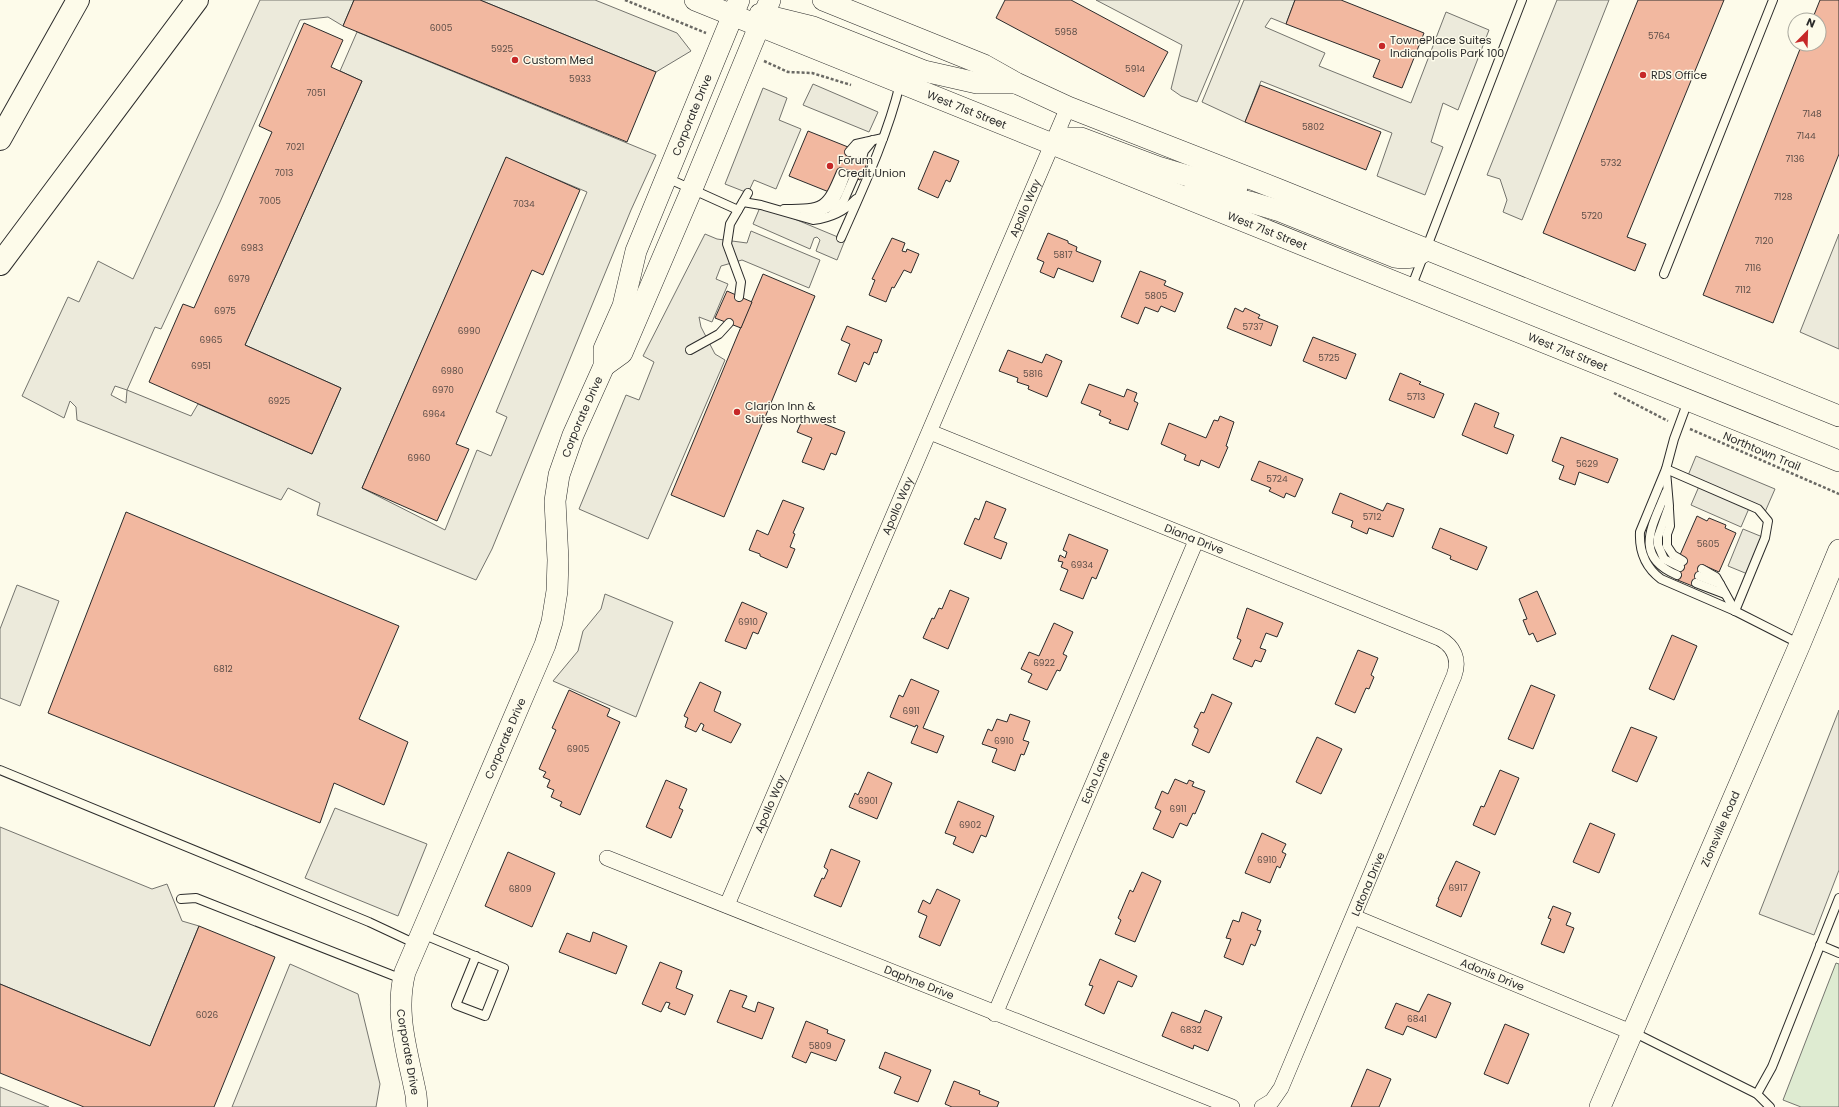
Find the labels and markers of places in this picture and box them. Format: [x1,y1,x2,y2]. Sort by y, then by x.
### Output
place label: TownePlace Suites Indianapolis Park 100 [1390,32,1504,61]
marker: TownePlace Suites Indianapolis Park 100 [1377,41,1387,51]
place label: Custom Med [523,52,593,68]
marker: Custom Med [510,55,520,65]
place label: RDS Office [1651,67,1707,83]
marker: RDS Office [1638,70,1648,80]
place label: Forum Credit Union [838,152,906,181]
marker: Forum Credit Union [825,161,835,171]
place label: Clarion Inn & Suites Northwest [745,398,836,427]
marker: Clarion Inn & Suites Northwest [732,407,742,417]

